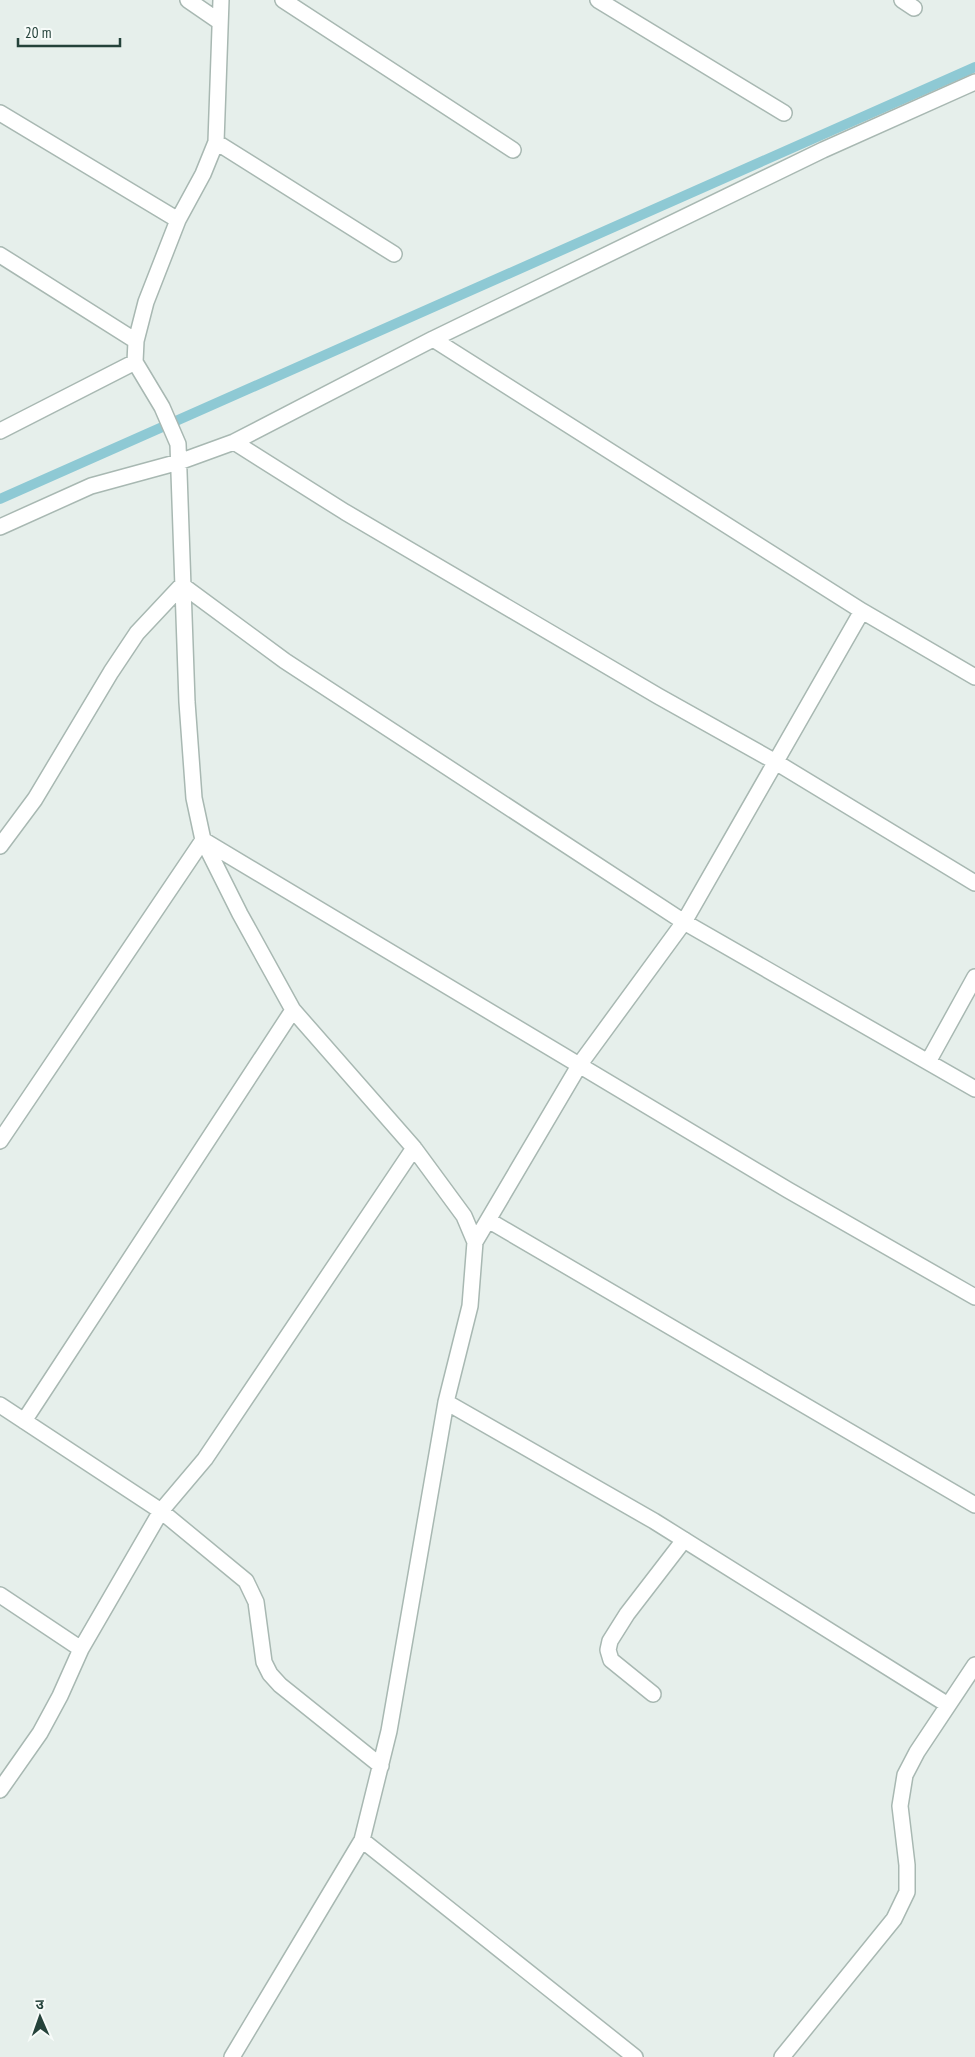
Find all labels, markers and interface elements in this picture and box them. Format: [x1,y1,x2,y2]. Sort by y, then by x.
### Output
scale bar [18,15,120,47]
text: 20 m [25,23,51,42]
north arrow [15,1992,65,2042]
text: उ [35,1995,45,2013]

